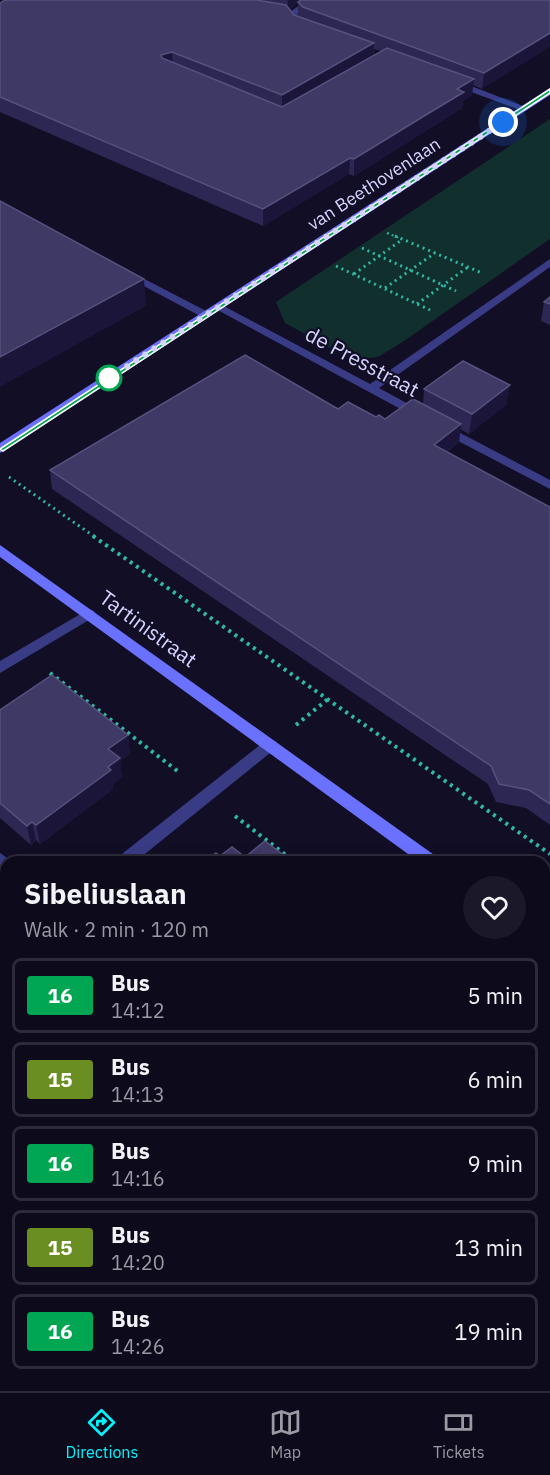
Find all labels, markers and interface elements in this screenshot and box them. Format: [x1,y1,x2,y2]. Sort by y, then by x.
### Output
your location [488,107,518,137]
street label: van Beethovenlaan [303,132,445,235]
street label: de Presstraat [301,319,424,403]
unlabelled marker [96,365,122,391]
street label: Tartinistraat [94,583,203,673]
text: Sibeliuslaan [24,875,187,912]
button: heart [463,876,526,939]
text: Walk · 2 min · 120 m [24,916,209,943]
text: Bus [111,968,150,997]
text: 16 [47,981,73,1009]
text: 5 min [467,981,523,1010]
text: 14:12 [111,997,165,1024]
text: Bus [111,1052,150,1081]
text: 15 [47,1065,73,1093]
text: 6 min [467,1065,523,1094]
text: 14:13 [111,1081,165,1108]
text: Bus [111,1136,150,1165]
text: 16 [47,1149,73,1177]
text: 9 min [467,1149,523,1178]
text: 14:16 [111,1165,165,1192]
text: Bus [111,1220,150,1249]
text: 15 [47,1233,73,1261]
text: 13 min [454,1233,523,1262]
text: 14:20 [111,1249,165,1276]
text: Bus [111,1304,150,1333]
text: 16 [47,1317,73,1345]
text: 19 min [454,1317,523,1346]
text: 14:26 [111,1333,165,1360]
tab: Directions [65,1406,138,1462]
tab: Map [269,1406,302,1462]
tab: Tickets [433,1406,485,1462]

